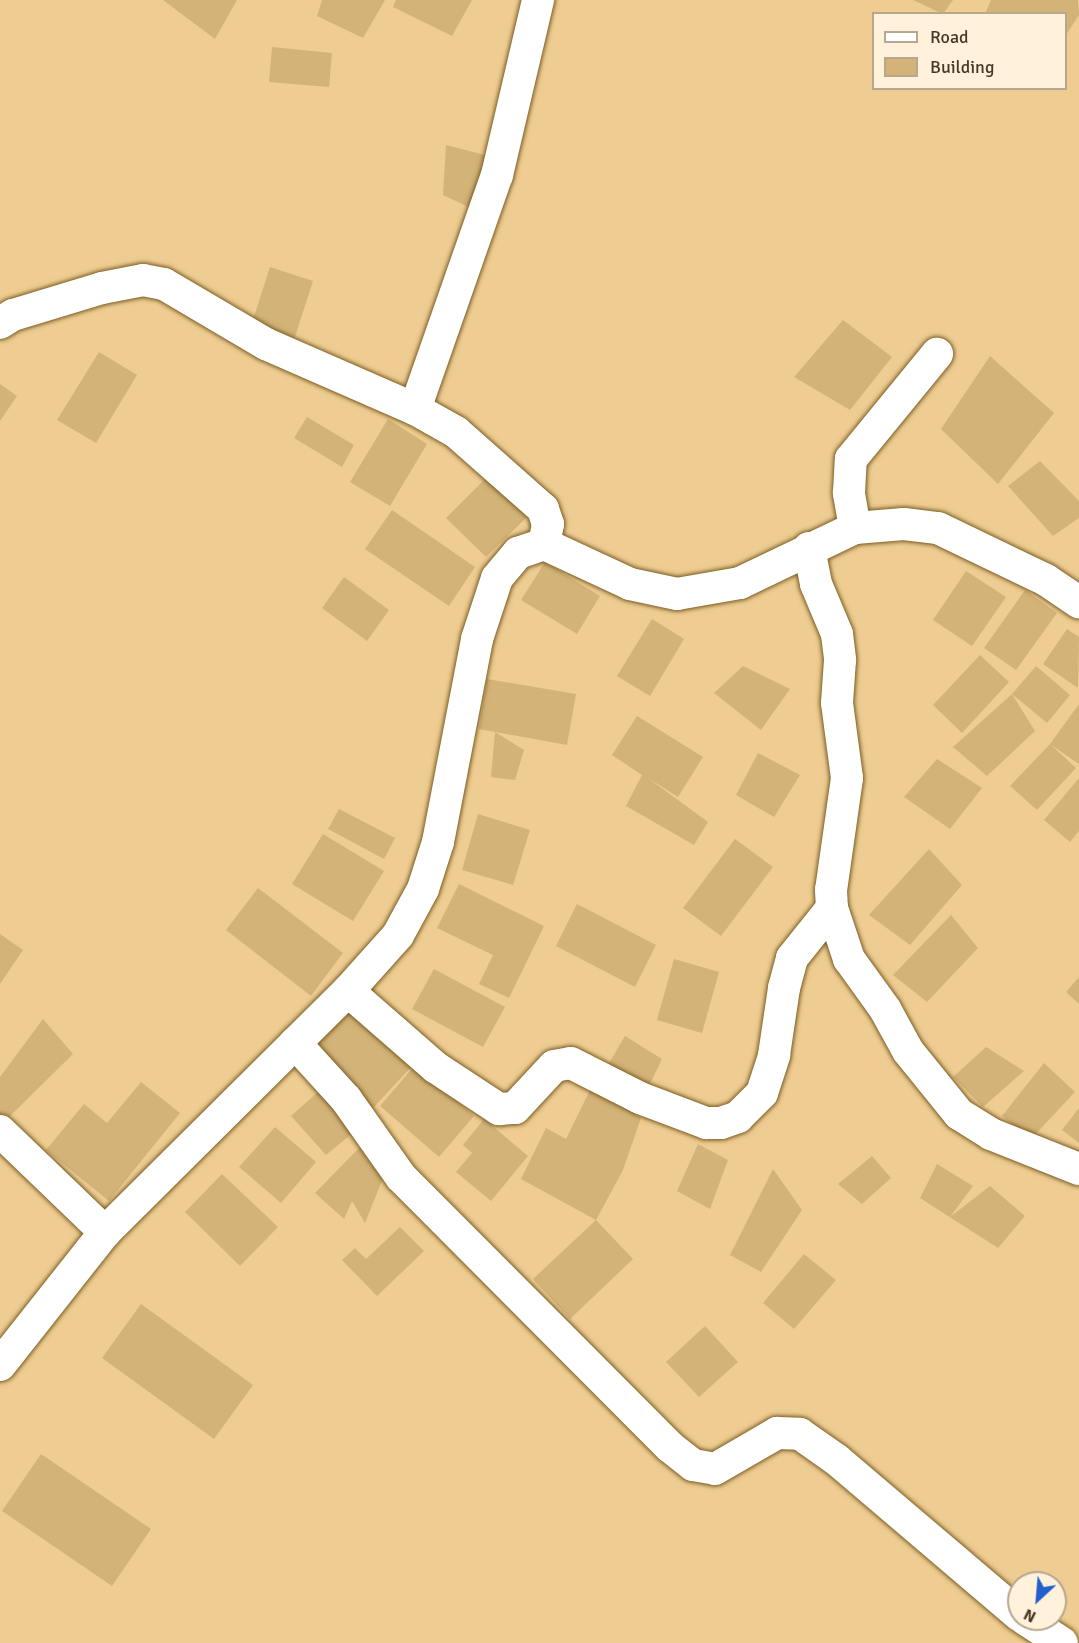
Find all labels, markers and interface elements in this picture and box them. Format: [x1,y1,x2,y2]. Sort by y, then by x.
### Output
legend [872,12,1067,90]
text: Road [930,26,969,48]
text: Building [930,56,994,78]
north arrow [1007,1571,1067,1631]
text: N [1021,1604,1039,1627]

